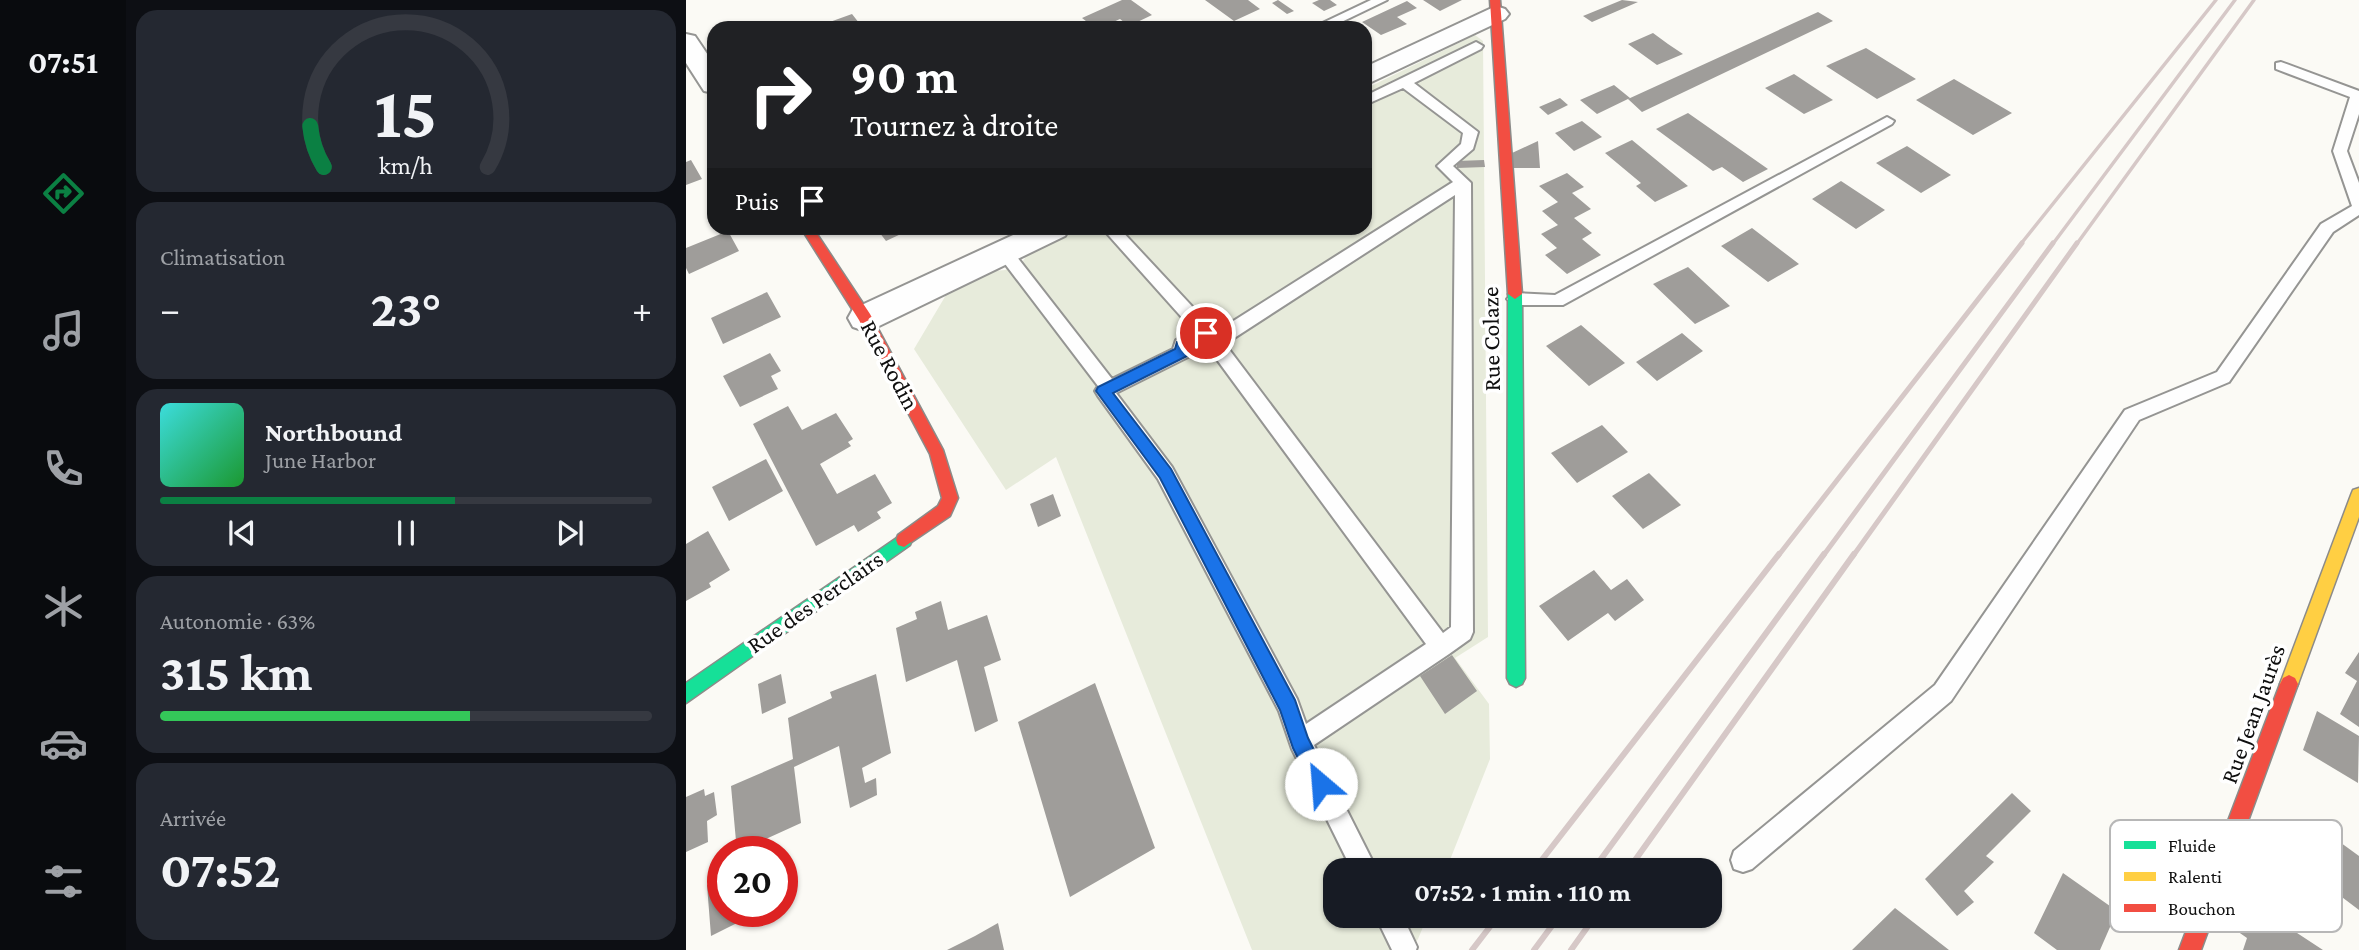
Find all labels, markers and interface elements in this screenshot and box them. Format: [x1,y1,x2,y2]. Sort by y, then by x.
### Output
text: 07:51 [28,44,98,80]
icon: right [735,49,826,140]
text: 90 m [850,49,957,104]
text: 15 [375,72,437,153]
text: Tournez à droite [850,107,1058,143]
text: km/h [379,152,433,179]
icon: directions [39,169,88,218]
icon: arrive [793,182,831,220]
text: Puis [735,187,779,216]
text: Climatisation [160,244,285,270]
text: 23° [370,279,442,337]
street label: Rue Colaze [1476,286,1505,392]
text: − [160,288,180,330]
text: + [632,288,652,330]
pin [1176,303,1236,363]
icon: music [39,306,88,355]
icon: arrive [1187,314,1225,352]
street label: Rue Rodin [856,315,925,414]
text: Northbound [265,418,402,447]
icon: phone [39,444,88,493]
text: June Harbor [265,447,376,473]
icon: previous [223,514,261,552]
icon: pause [387,514,425,552]
icon: next [551,514,589,552]
street label: Rue des Perclairs [742,545,888,658]
icon: climate [39,582,88,631]
text: Autonomie · 63% [160,608,315,634]
street label: Rue Jean Jaurès [2215,641,2290,787]
text: 315 km [160,643,313,701]
icon: car [39,719,88,768]
position arrow [1284,747,1358,821]
text: Arrivée [160,805,226,831]
legend [2110,820,2342,932]
text: Fluide [2168,835,2216,856]
speed limit sign: 20 [707,836,798,927]
text: 07:52 [160,840,280,898]
icon: filters [39,857,88,906]
text: Ralenti [2168,866,2222,887]
text: 07:52 · 1 min · 110 m [1414,878,1631,907]
text: Bouchon [2168,898,2236,919]

